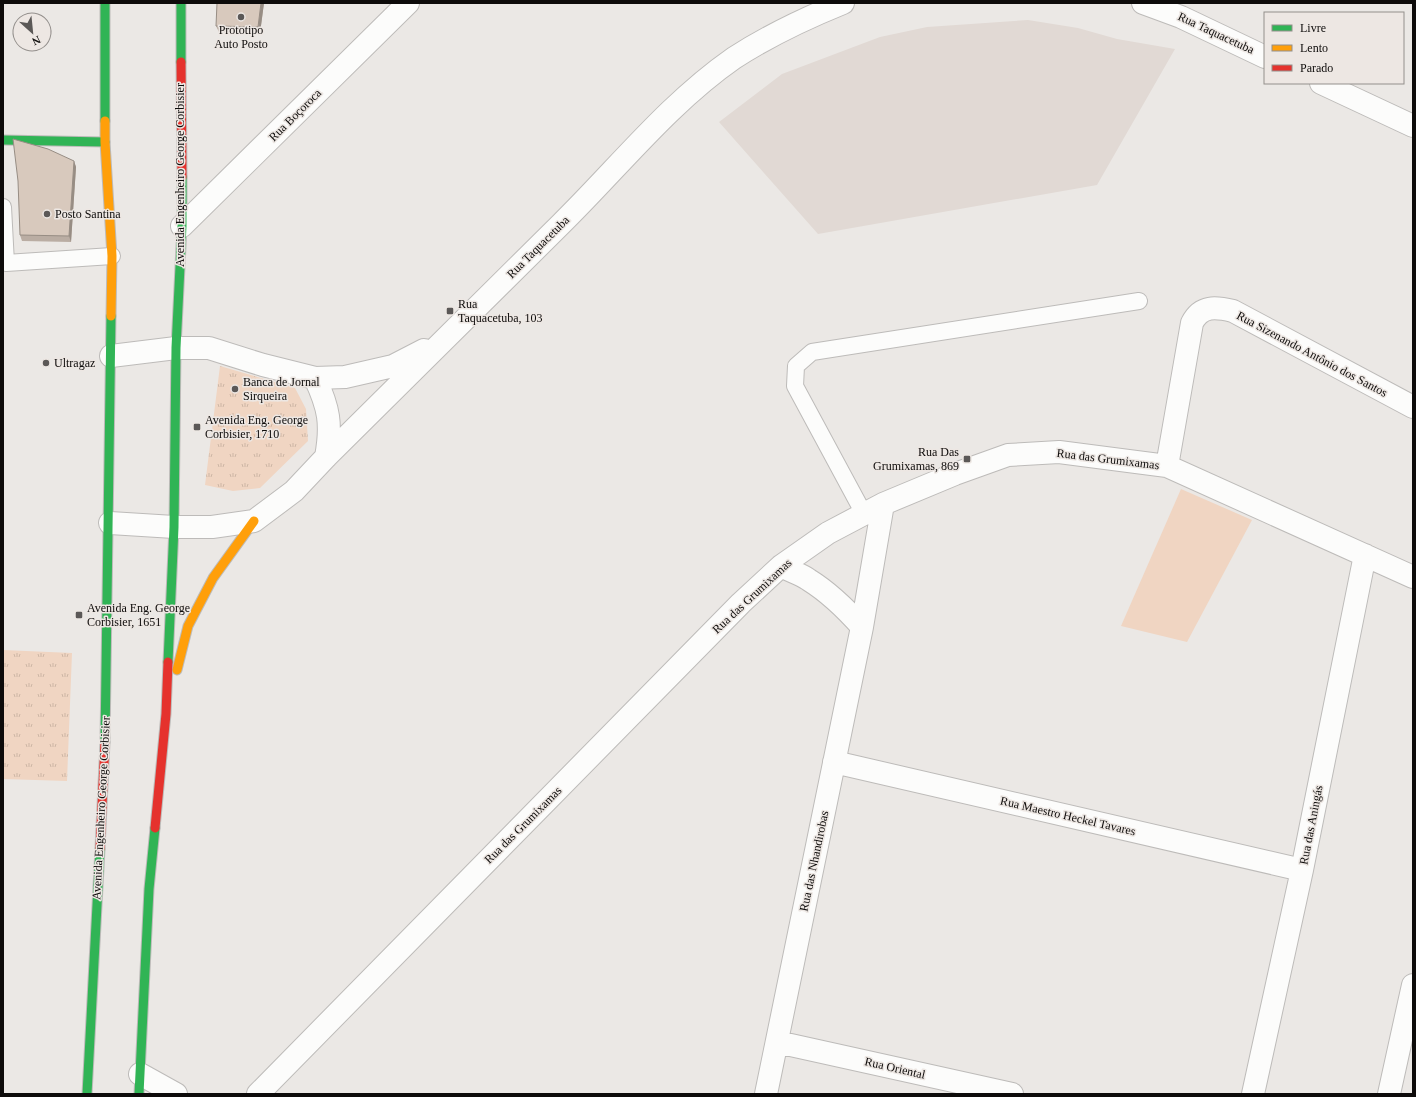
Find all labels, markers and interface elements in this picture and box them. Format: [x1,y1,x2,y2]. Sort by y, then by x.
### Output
street label: Rua Taquacetuba [1176,9,1257,57]
north arrow [12,12,52,52]
marker: Prototipo Auto Posto [236,12,246,22]
legend [1264,12,1404,84]
text: Livre [1300,21,1326,35]
place label: Prototipo Auto Posto [214,23,268,51]
text: N [30,34,43,48]
text: Lento [1300,41,1328,55]
text: Parado [1300,61,1333,75]
street label: Avenida Engenheiro George Corbisier [173,83,187,267]
street label: Rua Boçoroca [266,85,325,144]
place label: Posto Santina [55,207,121,221]
marker: Posto Santina [42,209,52,219]
street label: Rua Taquacetuba [504,212,573,281]
place label: Rua Taquacetuba, 103 [458,297,542,325]
marker: Rua Taquacetuba, 103 [445,306,455,316]
street label: Rua Sizenando Antônio dos Santos [1234,308,1390,400]
place label: Ultragaz [54,356,95,370]
marker: Ultragaz [41,358,51,368]
place label: Banca de Jornal Sirqueira [243,375,320,403]
marker: Banca de Jornal Sirqueira [230,384,240,394]
place label: Avenida Eng. George Corbisier, 1710 [205,413,308,441]
marker: Avenida Eng. George Corbisier, 1710 [192,422,202,432]
place label: Rua Das Grumixamas, 869 [873,445,959,473]
street label: Rua das Grumixamas [1056,446,1160,472]
marker: Rua Das Grumixamas, 869 [962,454,972,464]
street label: Rua das Grumixamas [709,555,795,636]
place label: Avenida Eng. George Corbisier, 1651 [87,601,190,629]
marker: Avenida Eng. George Corbisier, 1651 [74,610,84,620]
street label: Avenida Engenheiro George Corbisier [89,716,113,900]
street label: Rua das Grumixamas [482,783,565,866]
street label: Rua das Aningás [1296,784,1326,866]
street label: Rua Maestro Heckel Tavares [999,794,1137,838]
street label: Rua das Nhandirobas [796,809,832,913]
street label: Rua Oriental [863,1054,927,1082]

